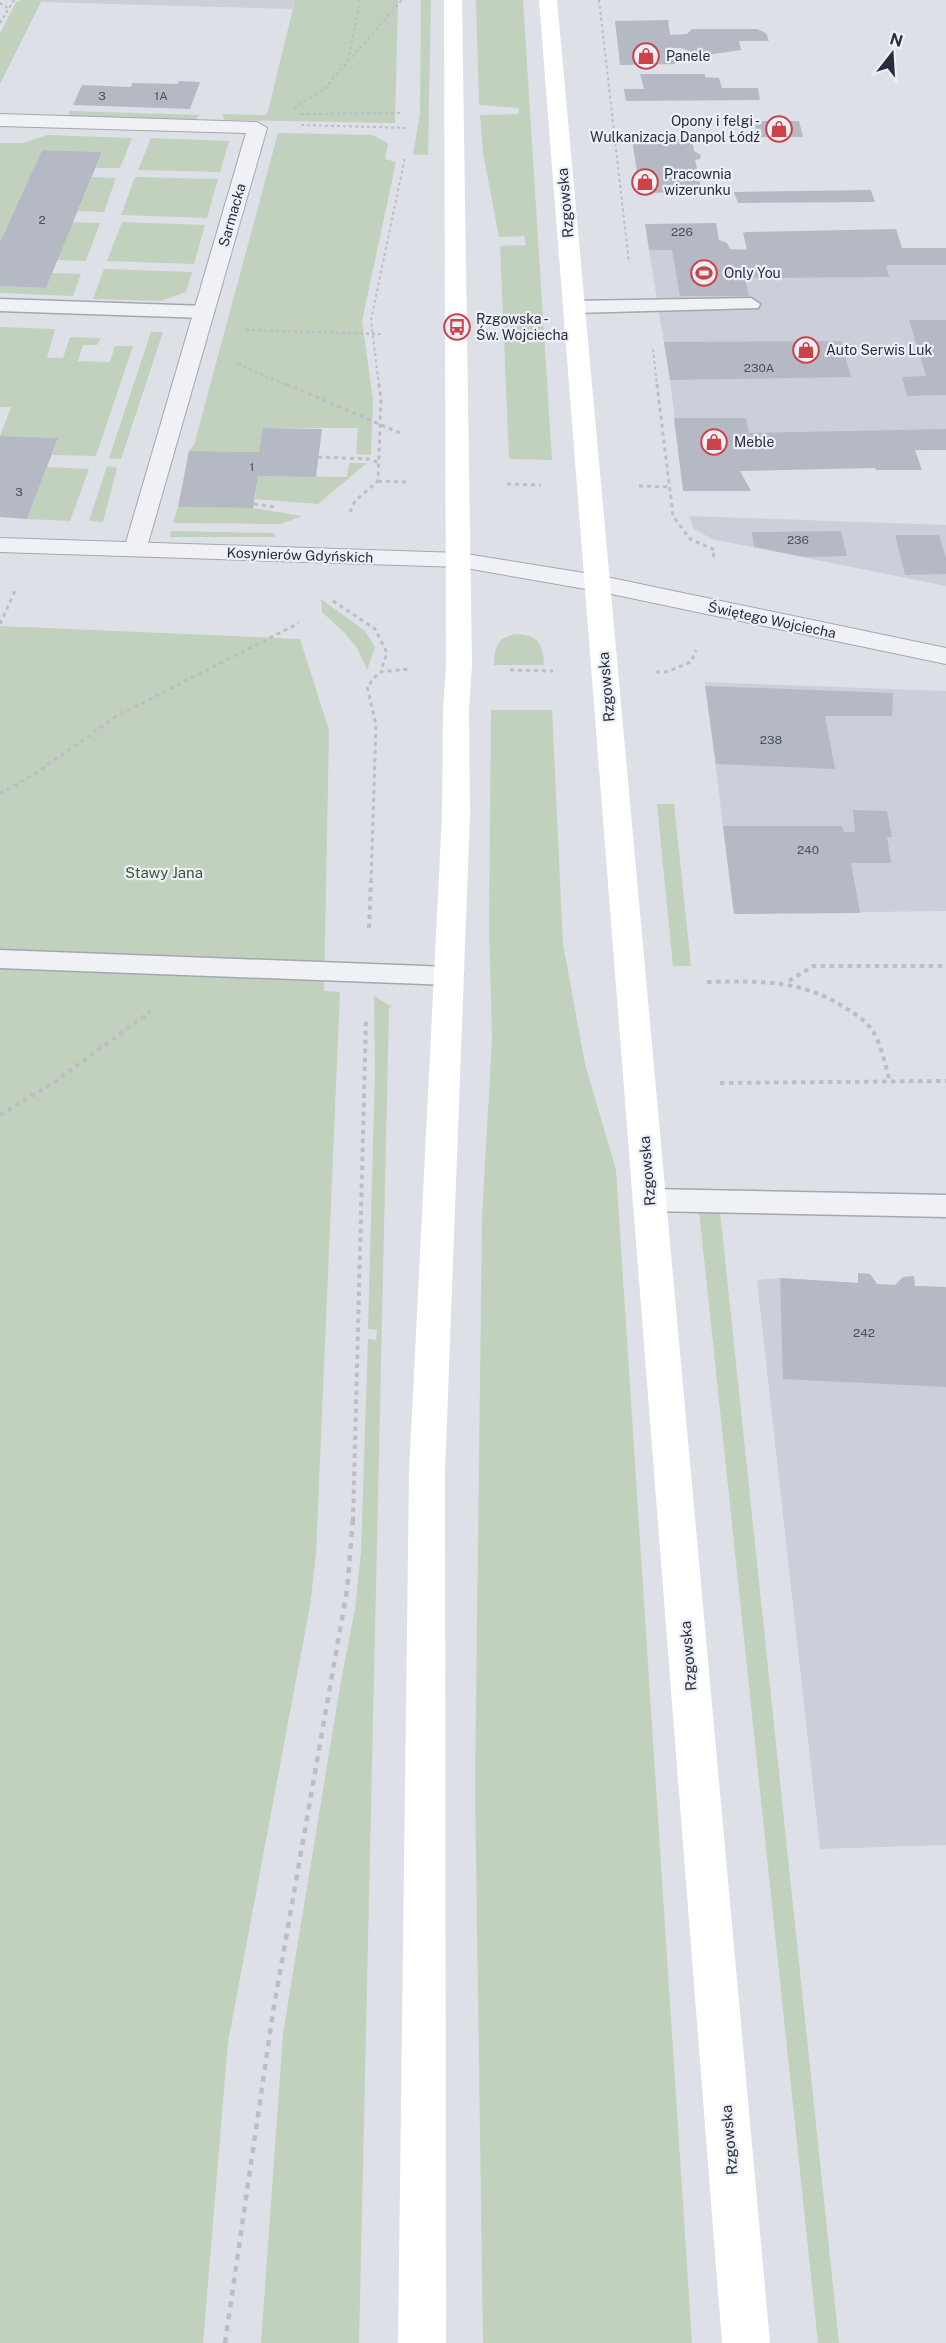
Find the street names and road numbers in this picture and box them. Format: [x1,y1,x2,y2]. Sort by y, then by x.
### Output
street label: Rzgowska [553,167,577,239]
street label: Sarmacka [215,181,249,249]
street label: Kosynierów Gdyńskich [226,544,374,566]
street label: Świętego Wojciecha [706,597,838,641]
street label: Rzgowska [594,651,618,723]
street label: Rzgowska [635,1135,659,1207]
street label: Rzgowska [676,1620,700,1692]
street label: Rzgowska [717,2104,741,2176]

